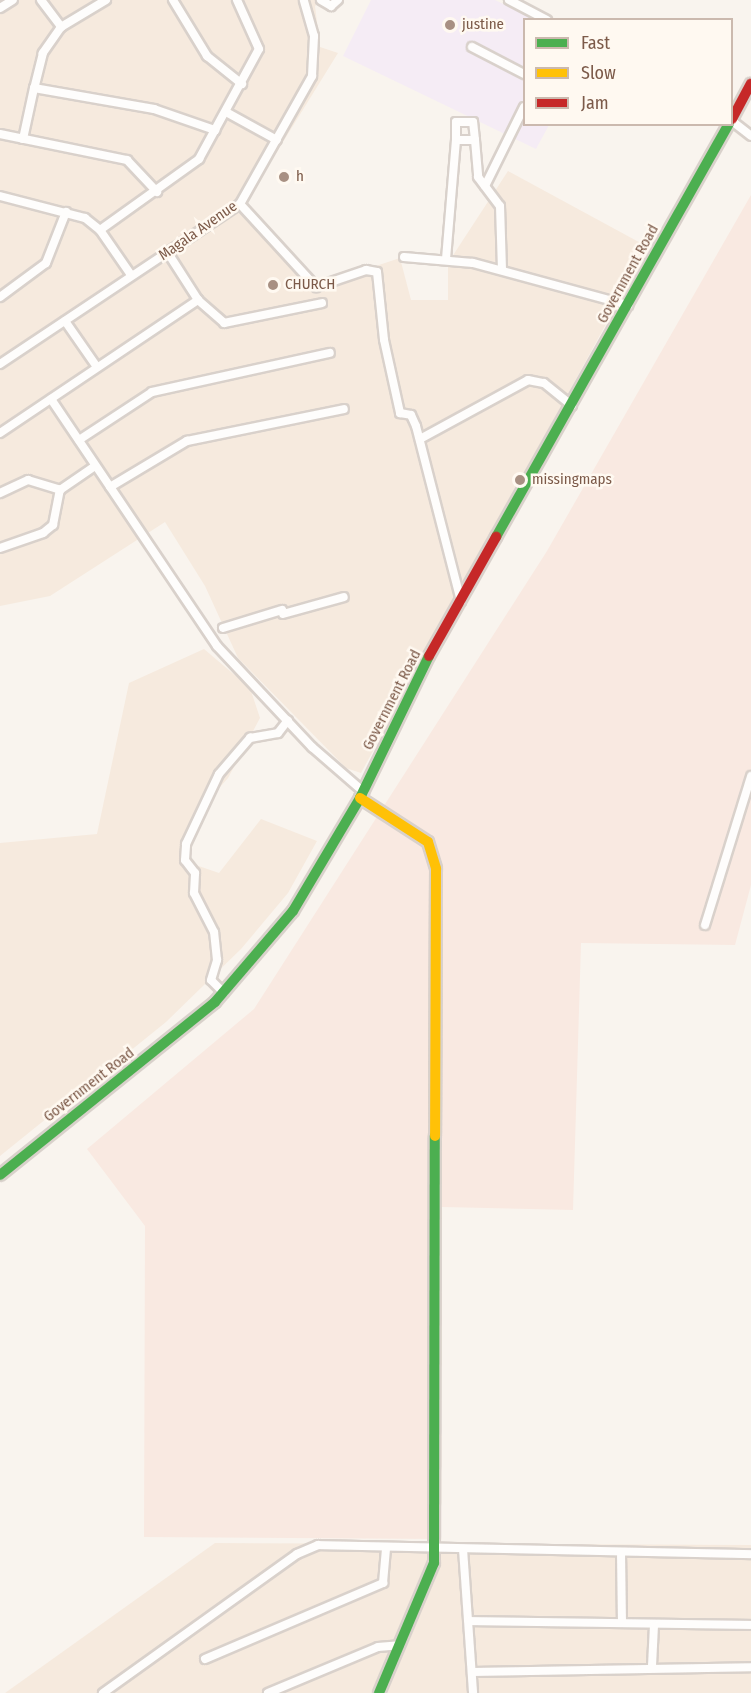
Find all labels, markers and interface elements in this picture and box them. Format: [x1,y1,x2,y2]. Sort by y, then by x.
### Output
place label: justine [462,16,504,34]
marker: justine [443,18,457,32]
legend [523,18,733,126]
text: Fast [581,32,610,54]
text: Slow [581,62,616,84]
text: Jam [581,92,609,114]
place label: h [296,168,304,186]
marker: h [277,170,291,184]
street label: Magala Avenue [155,197,241,265]
street label: Government Road [593,222,663,326]
place label: CHURCH [285,276,335,294]
marker: CHURCH [266,278,280,292]
place label: missingmaps [532,471,612,489]
marker: missingmaps [513,473,527,487]
street label: Government Road [359,647,425,753]
street label: Government Road [40,1044,138,1126]

